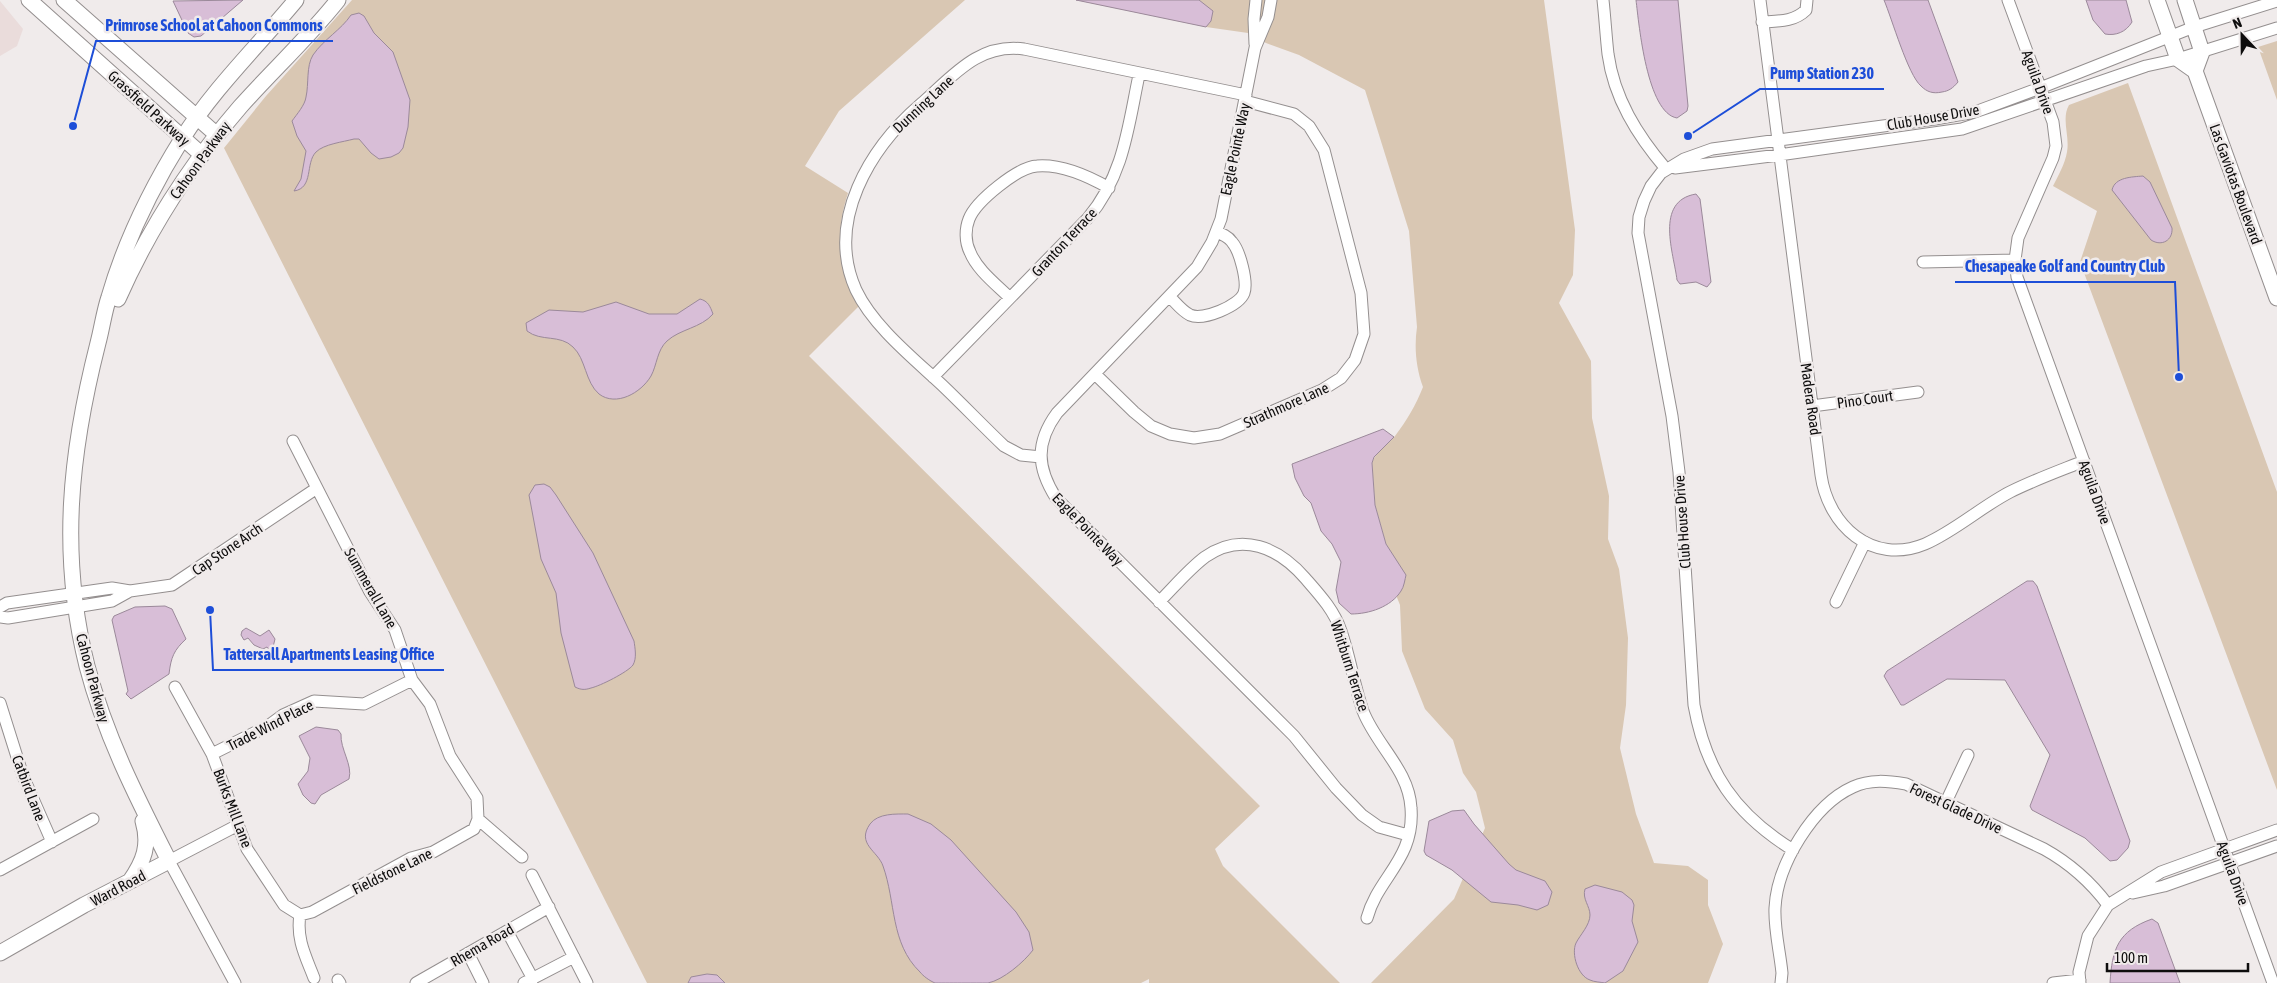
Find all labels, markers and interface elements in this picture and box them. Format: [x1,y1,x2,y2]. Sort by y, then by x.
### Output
callout: Primrose School at Cahoon Commons [96,10,333,41]
north arrow [2217,10,2267,60]
text: N [2230,14,2244,32]
text: Primrose School at Cahoon Commons [105,16,323,34]
street label: Aguila Drive [2019,48,2057,116]
callout: Pump Station 230 [1760,58,1884,89]
text: Pump Station 230 [1770,64,1874,82]
street label: Grassfield Parkway [105,67,193,149]
street label: Dunning Lane [889,72,957,136]
street label: Club House Drive [1886,100,1981,133]
street label: Eagle Pointe Way [1217,101,1253,197]
street label: Cahoon Parkway [166,118,234,202]
street label: Las Gaviotas Boulevard [2206,122,2266,246]
street label: Granton Terrace [1028,204,1100,280]
callout: Chesapeake Golf and Country Club [1955,251,2175,282]
text: Chesapeake Golf and Country Club [1965,257,2166,275]
street label: Madera Road [1798,362,1824,436]
street label: Strathmore Lane [1241,379,1331,431]
street label: Pino Court [1836,387,1894,411]
street label: Aguila Drive [2076,458,2114,526]
street label: Club House Drive [1670,475,1694,569]
street label: Eagle Pointe Way [1049,489,1127,569]
street label: Cap Stone Arch [189,519,265,579]
street label: Summerall Lane [341,545,401,631]
street label: Whitburn Terrace [1327,618,1373,714]
street label: Cahoon Parkway [73,632,113,724]
callout: Tattersall Apartments Leasing Office [213,639,444,670]
text: Tattersall Apartments Leasing Office [223,645,435,663]
street label: Trade Wind Place [224,696,316,754]
street label: Catbird Lane [9,753,49,823]
street label: Burks Mill Lane [210,766,256,850]
street label: Forest Glade Drive [1907,779,2005,837]
street label: Aguila Drive [2214,839,2252,907]
street label: Fieldstone Lane [349,844,435,898]
street label: Ward Road [88,866,148,910]
street label: Rhema Road [447,920,517,970]
scale bar [2107,940,2248,972]
text: 100 m [2114,949,2148,966]

